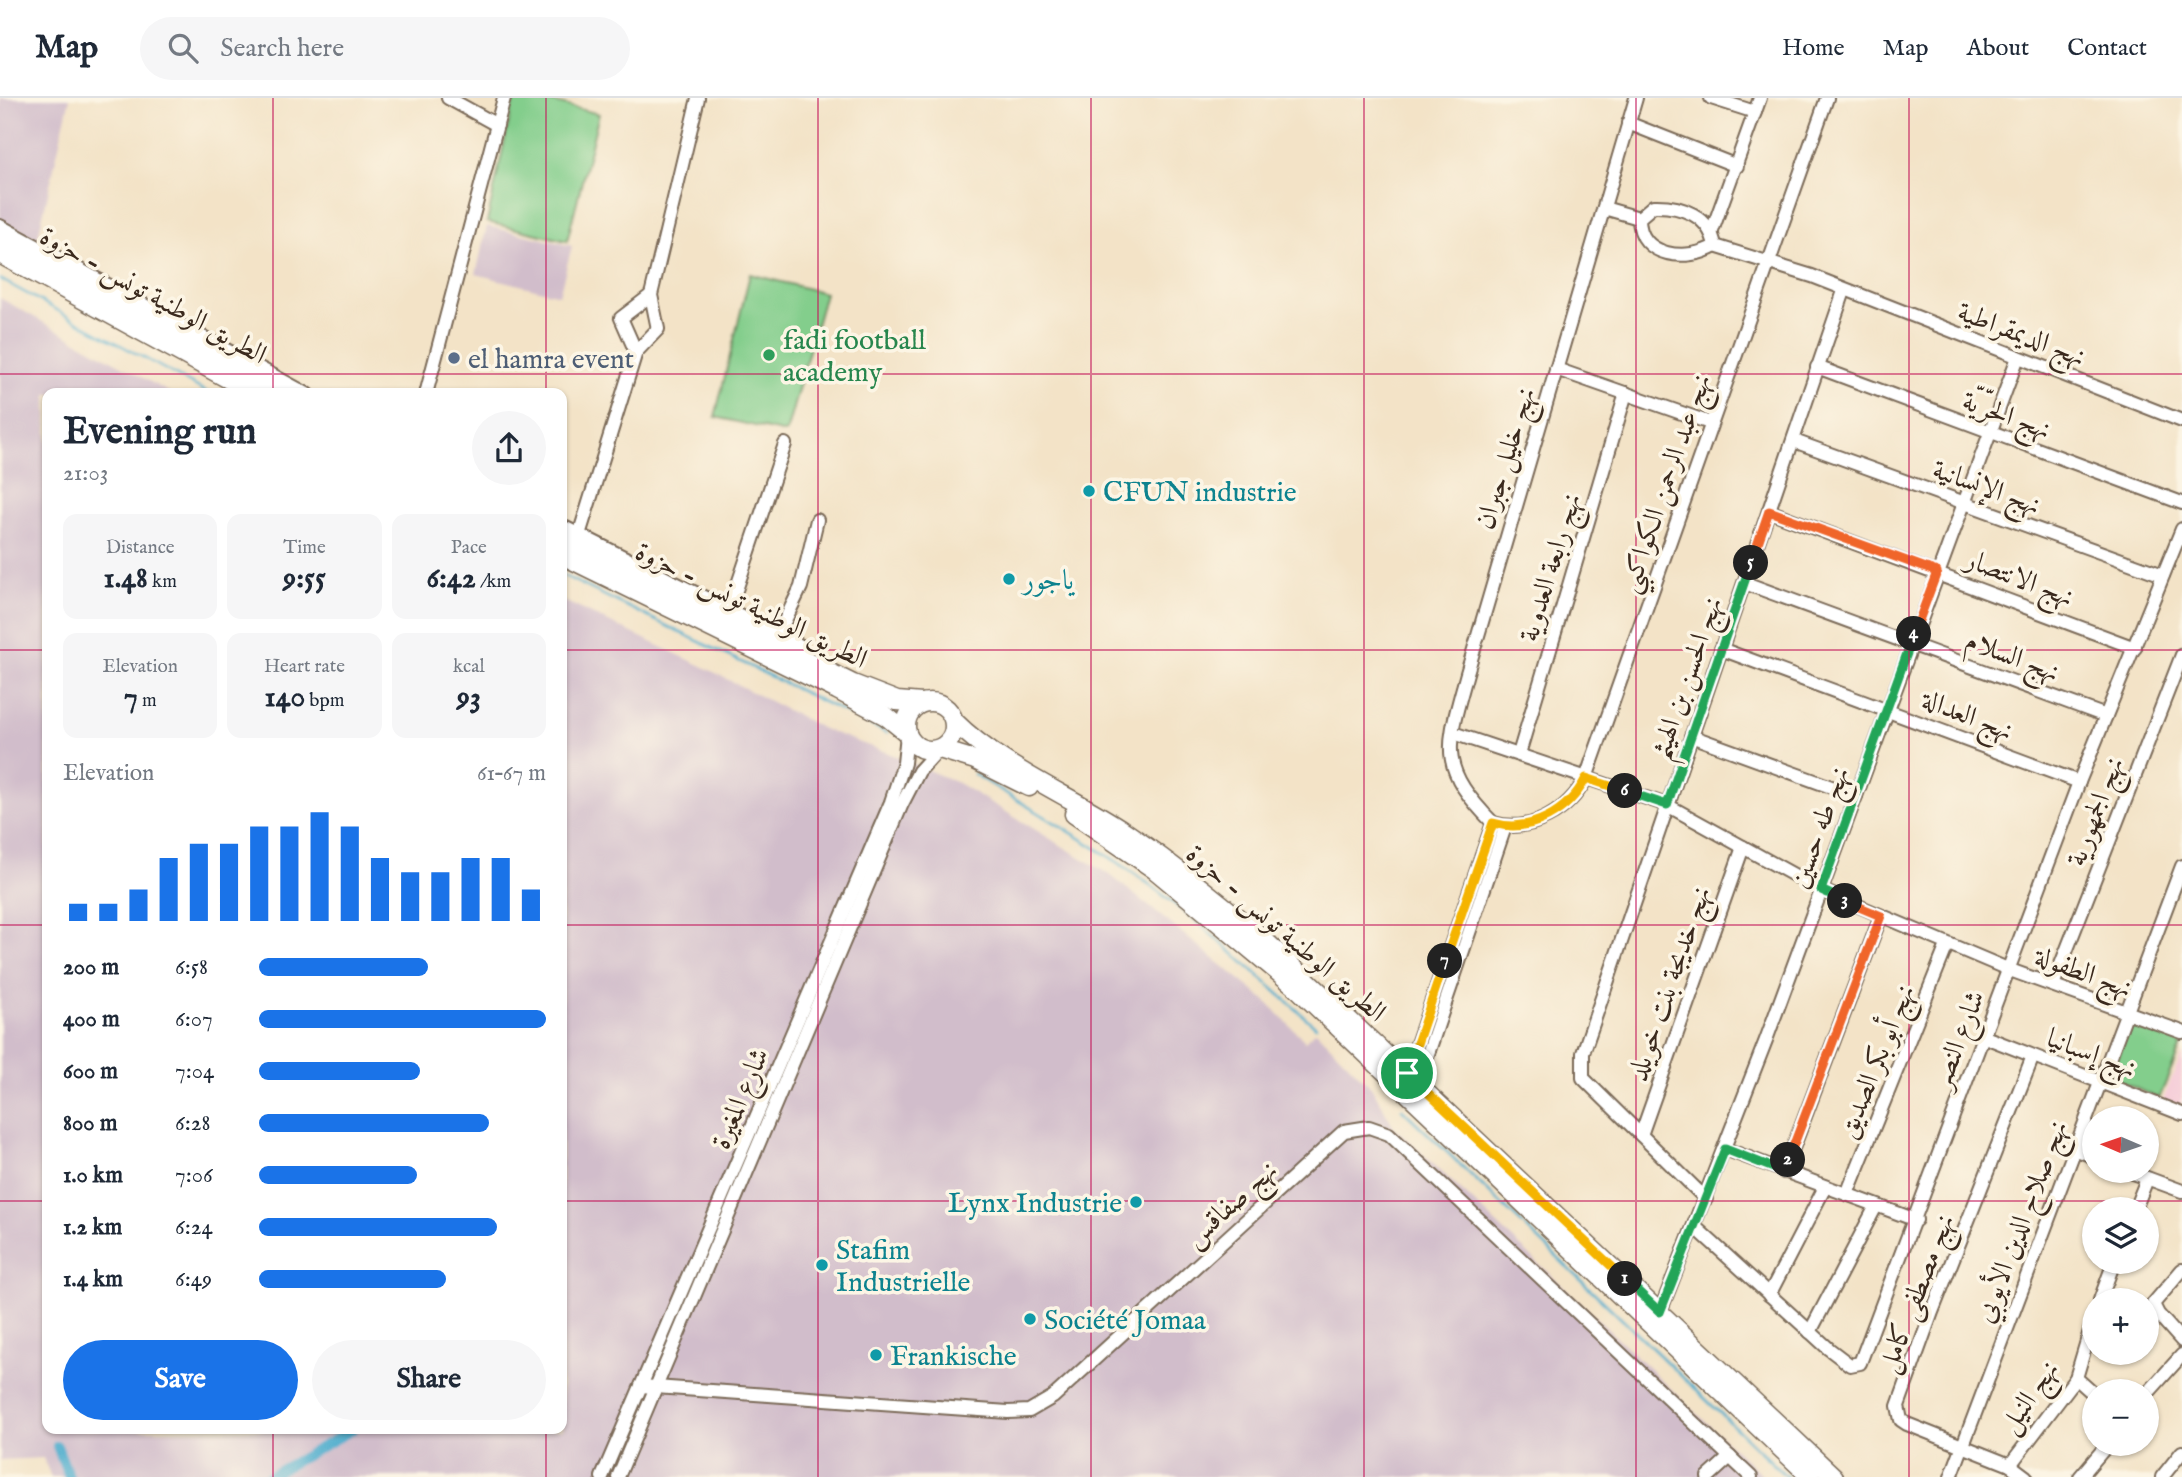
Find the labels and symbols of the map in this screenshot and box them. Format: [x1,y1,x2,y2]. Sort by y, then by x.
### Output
street label: الطريق الوطنية تونس - حزوة [33,219,272,373]
street label: نهج الديمقراطية [1950,295,2090,380]
place label: fadi football academy [783,324,926,391]
place label: el hamra event [468,343,635,378]
marker: fadi football academy [761,347,777,363]
marker: el hamra event [446,350,462,366]
street label: نهج عبد الرحمن الكواكبي [1612,370,1727,600]
street label: نهج الحرّيّة [1955,380,2057,453]
street label: نهج خليل جبران [1468,383,1549,535]
street label: نهج الإنسانية [1926,453,2045,529]
place label: CFUN industrie [1103,476,1297,511]
marker: CFUN industrie [1081,483,1097,499]
street label: نهج رابعة العدوية [1512,489,1595,648]
street label: الطريق الوطنية تونس - حزوة [629,535,873,678]
street label: نهج الانتصار [1955,542,2078,621]
pin: 5 [1734,546,1768,580]
place label: ياجور [1020,564,1076,599]
marker: ياجور [1001,571,1017,587]
street label: نهج الحسن بن الهيثم [1643,593,1739,768]
pin: 4 [1896,616,1932,652]
street label: نهج السلام [1958,623,2064,696]
street label: نهج العدالة [1913,682,2018,754]
street label: نهج الجمهورية [2060,752,2138,873]
street label: نهج طه حسين [1782,762,1863,895]
pin: 6 [1608,774,1642,808]
street label: الطريق الوطنية تونس - حزوة [1178,837,1393,1030]
street label: نهج خديجة بنت خويلد [1621,882,1725,1087]
pin: 3 [1828,884,1862,918]
street label: نهج الطفولة [2026,939,2136,1012]
pin: 7 [1428,944,1462,978]
street label: نهج أبو بكر الصديق [1827,978,1929,1146]
street label: شارع النصر [1924,986,1998,1098]
street label: نهج إسبانيا [2040,1021,2141,1092]
street label: شارع المغيرة [704,1043,782,1156]
pin [1377,1043,1437,1103]
north arrow [2082,1106,2160,1183]
street label: نهج صلاح الدين الأيوبي [1965,1115,2083,1330]
pin: 2 [1770,1142,1806,1178]
street label: نهج صفاقس [1178,1154,1289,1260]
place label: Lynx Industrie [948,1187,1122,1222]
marker: Lynx Industrie [1128,1194,1144,1210]
street label: نهج مصطفى كامل [1871,1209,1968,1380]
place label: Stafim Industrielle [836,1234,971,1301]
marker: Stafim Industrielle [814,1257,830,1273]
pin: 1 [1608,1262,1642,1296]
place label: Société Jomaa [1044,1304,1207,1339]
marker: Société Jomaa [1022,1311,1038,1327]
place label: Frankische [890,1340,1017,1375]
marker: Frankische [868,1347,884,1363]
street label: نهج النيل [1992,1354,2072,1444]

